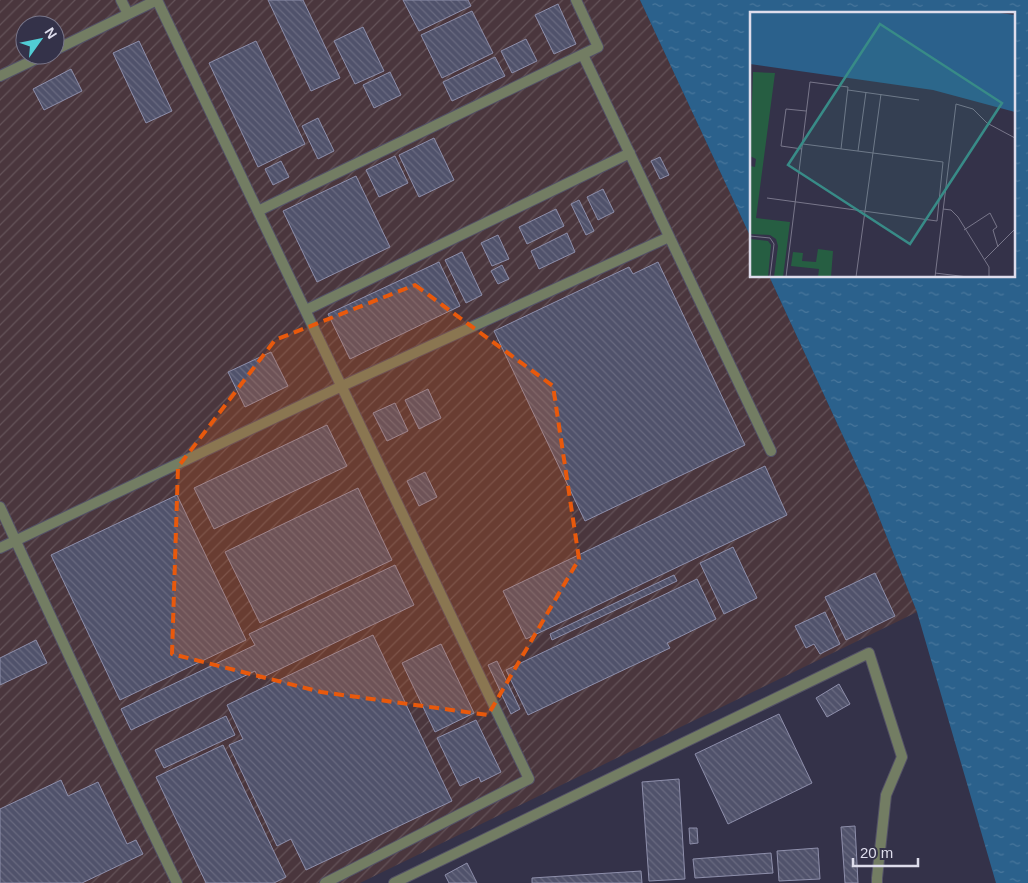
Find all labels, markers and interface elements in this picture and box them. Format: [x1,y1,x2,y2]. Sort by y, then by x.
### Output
inset map [750,12,1016,278]
north arrow [15,15,65,65]
text: N [41,24,60,42]
scale bar [853,836,918,868]
text: 20 m [860,844,893,861]

